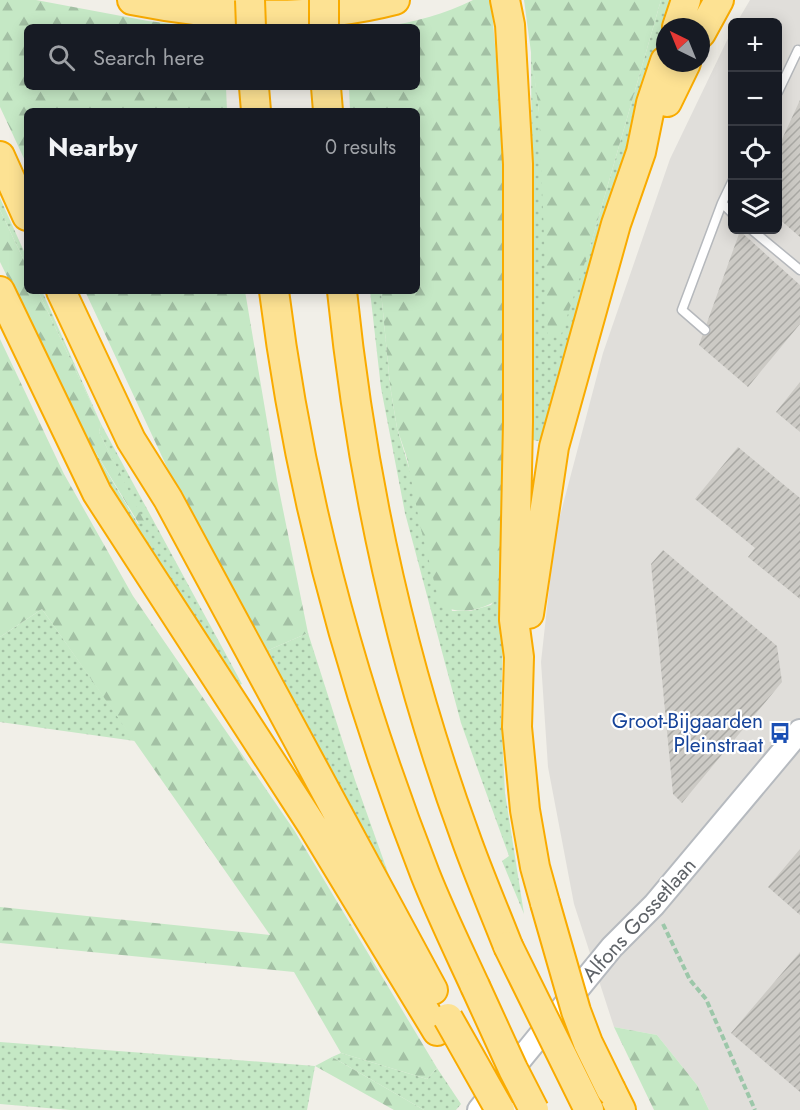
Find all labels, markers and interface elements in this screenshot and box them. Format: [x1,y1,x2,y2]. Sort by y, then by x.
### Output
north arrow [656,18,710,72]
map controls [728,18,782,234]
button: + [728,18,782,72]
search box [24,24,420,90]
icon: search [45,41,78,74]
text: Search here [93,41,204,73]
button: − [728,72,782,126]
button: locate [728,126,782,180]
text: Nearby [48,128,137,166]
text: 0 results [325,133,396,162]
button: layers [728,180,782,234]
place label: Groot-Bijgaarden Pleinstraat [612,706,763,760]
bus stop icon: Groot-Bijgaarden Pleinstraat [768,721,792,745]
street label: Alfons Gossetlaan [575,851,703,989]

